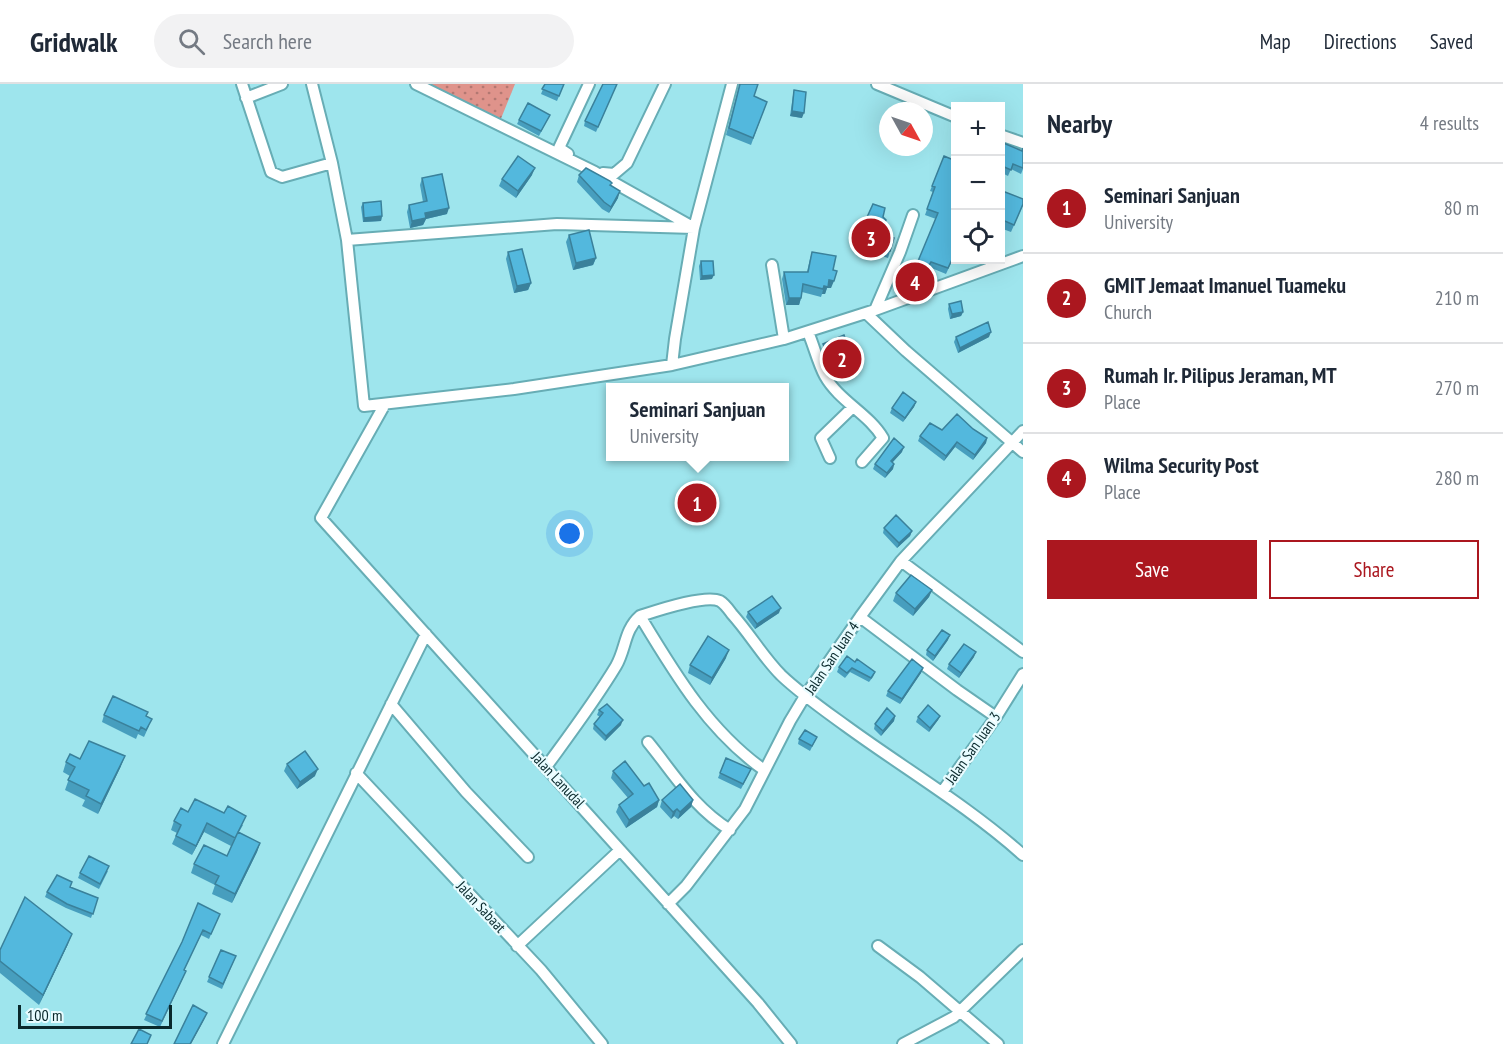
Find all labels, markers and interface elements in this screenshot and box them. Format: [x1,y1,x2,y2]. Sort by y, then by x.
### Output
search box [154,14,574,68]
text: Gridwalk [30,23,118,60]
icon: search [175,25,208,58]
text: Search here [223,27,312,55]
text: Map [1260,28,1291,55]
text: Directions [1324,28,1397,55]
text: Saved [1430,28,1473,55]
north arrow [879,102,933,156]
map controls [951,102,1005,264]
button: + [951,102,1005,156]
text: Nearby [1047,107,1112,140]
text: 4 results [1420,110,1479,136]
button: − [951,156,1005,210]
text: Seminari Sanjuan [1104,181,1240,209]
text: 1 [1062,195,1071,221]
text: 80 m [1444,195,1479,221]
text: University [1104,209,1173,235]
button: locate [951,210,1005,264]
pin: 3 [852,216,890,260]
pin: 4 [896,260,934,304]
text: GMIT Jemaat Imanuel Tuameku [1104,271,1346,299]
text: 2 [1062,285,1071,311]
text: 210 m [1435,285,1479,311]
text: Church [1104,299,1152,325]
pin: 2 [822,336,862,382]
text: Rumah Ir. Pilipus Jeraman, MT [1104,361,1337,389]
text: 3 [1062,375,1071,401]
text: 270 m [1435,375,1479,401]
popup [606,383,789,461]
text: Place [1104,389,1141,415]
text: Seminari Sanjuan [630,395,765,423]
text: University [630,423,699,449]
text: Wilma Security Post [1104,451,1259,479]
text: 4 [1062,465,1071,491]
text: 280 m [1435,465,1479,491]
text: Place [1104,479,1141,505]
pin: 1 [678,480,716,526]
your location [555,519,584,548]
button: Save [1047,540,1257,599]
button: Share [1269,540,1479,599]
street label: Jalan San Juan 4 [800,618,863,699]
street label: Jalan San Juan 3 [940,708,1004,788]
street label: Jalan Lanudal [527,747,590,812]
street label: Jalan Sabaat [452,876,510,937]
scale bar [18,1002,172,1030]
text: 100 m [27,1005,62,1025]

